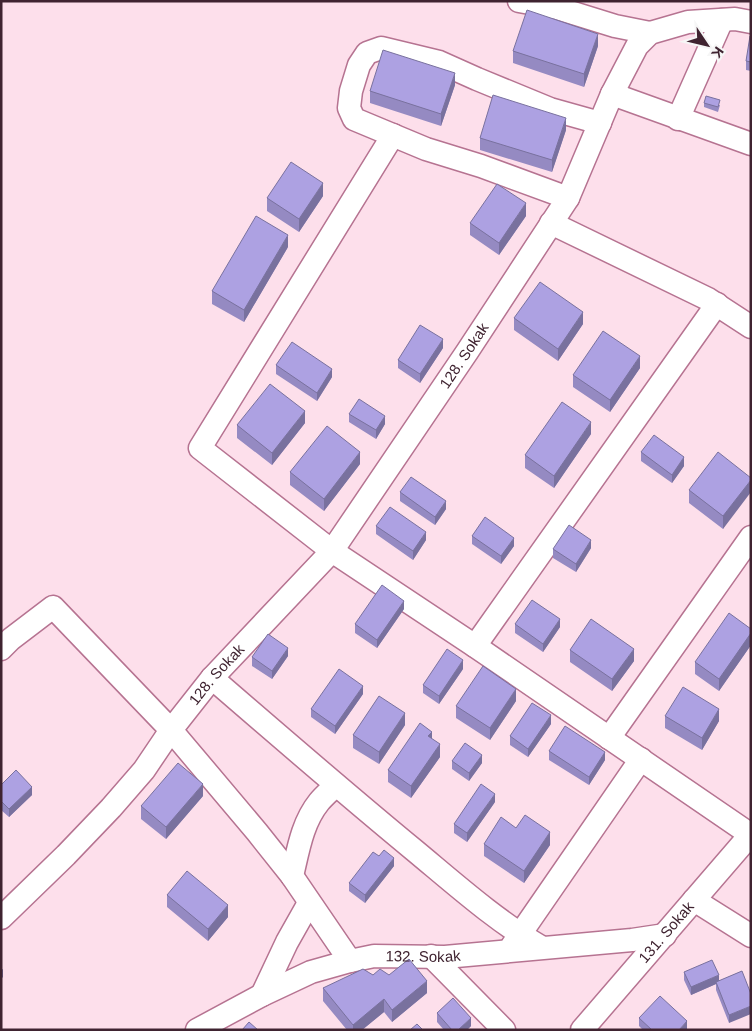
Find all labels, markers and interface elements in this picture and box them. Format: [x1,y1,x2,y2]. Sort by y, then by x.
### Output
north arrow [682,20,732,70]
text: K [708,44,727,61]
street label: 128. Sokak [436,319,492,391]
street label: 128. Sokak [185,640,248,708]
street label: 131. Sokak [635,898,697,966]
street label: 132. Sokak [385,947,462,965]

